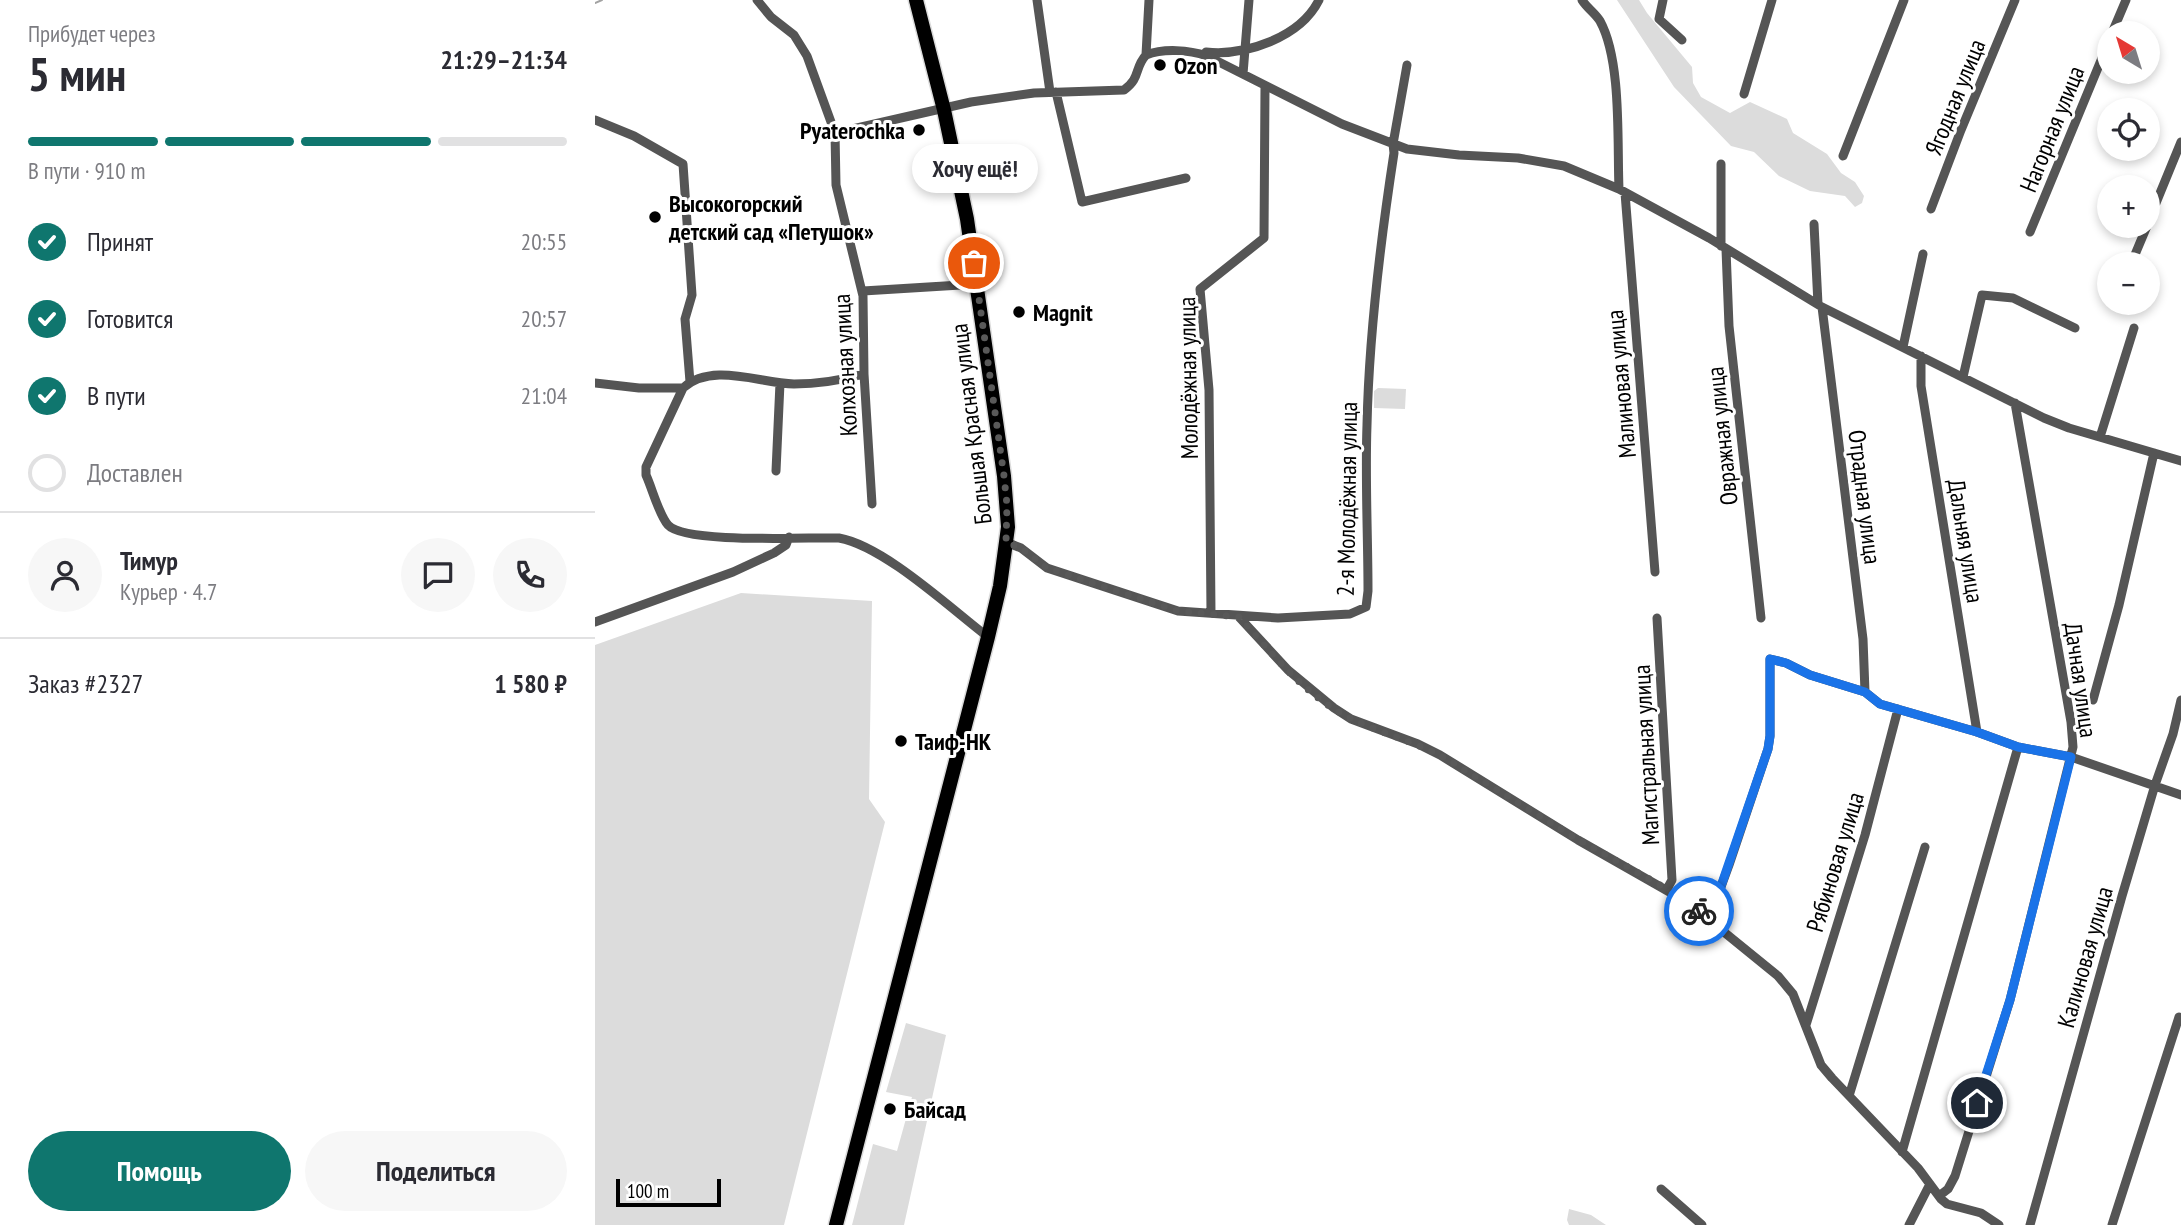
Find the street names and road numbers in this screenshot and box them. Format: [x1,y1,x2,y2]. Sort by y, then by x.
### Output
street label: Ягодная улица [1918,35,1992,159]
street label: Нагорная улица [2013,61,2091,197]
street label: Колхозная улица [826,293,864,437]
street label: Молодёжная улица [1171,296,1205,460]
street label: Малиновая улица [1599,309,1643,459]
street label: Большая Красная улица [943,322,999,526]
street label: Овражная улица [1699,365,1745,507]
street label: 2-я Молодёжная улица [1330,401,1364,597]
street label: Отрадная улица [1841,428,1889,566]
street label: Дальняя улица [1941,477,1991,605]
street label: Дачная улица [2058,621,2104,739]
street label: Магистральная улица [1626,664,1666,846]
street label: Рябиновая улица [1799,788,1871,936]
street label: Калиновая улица [2050,883,2120,1031]

